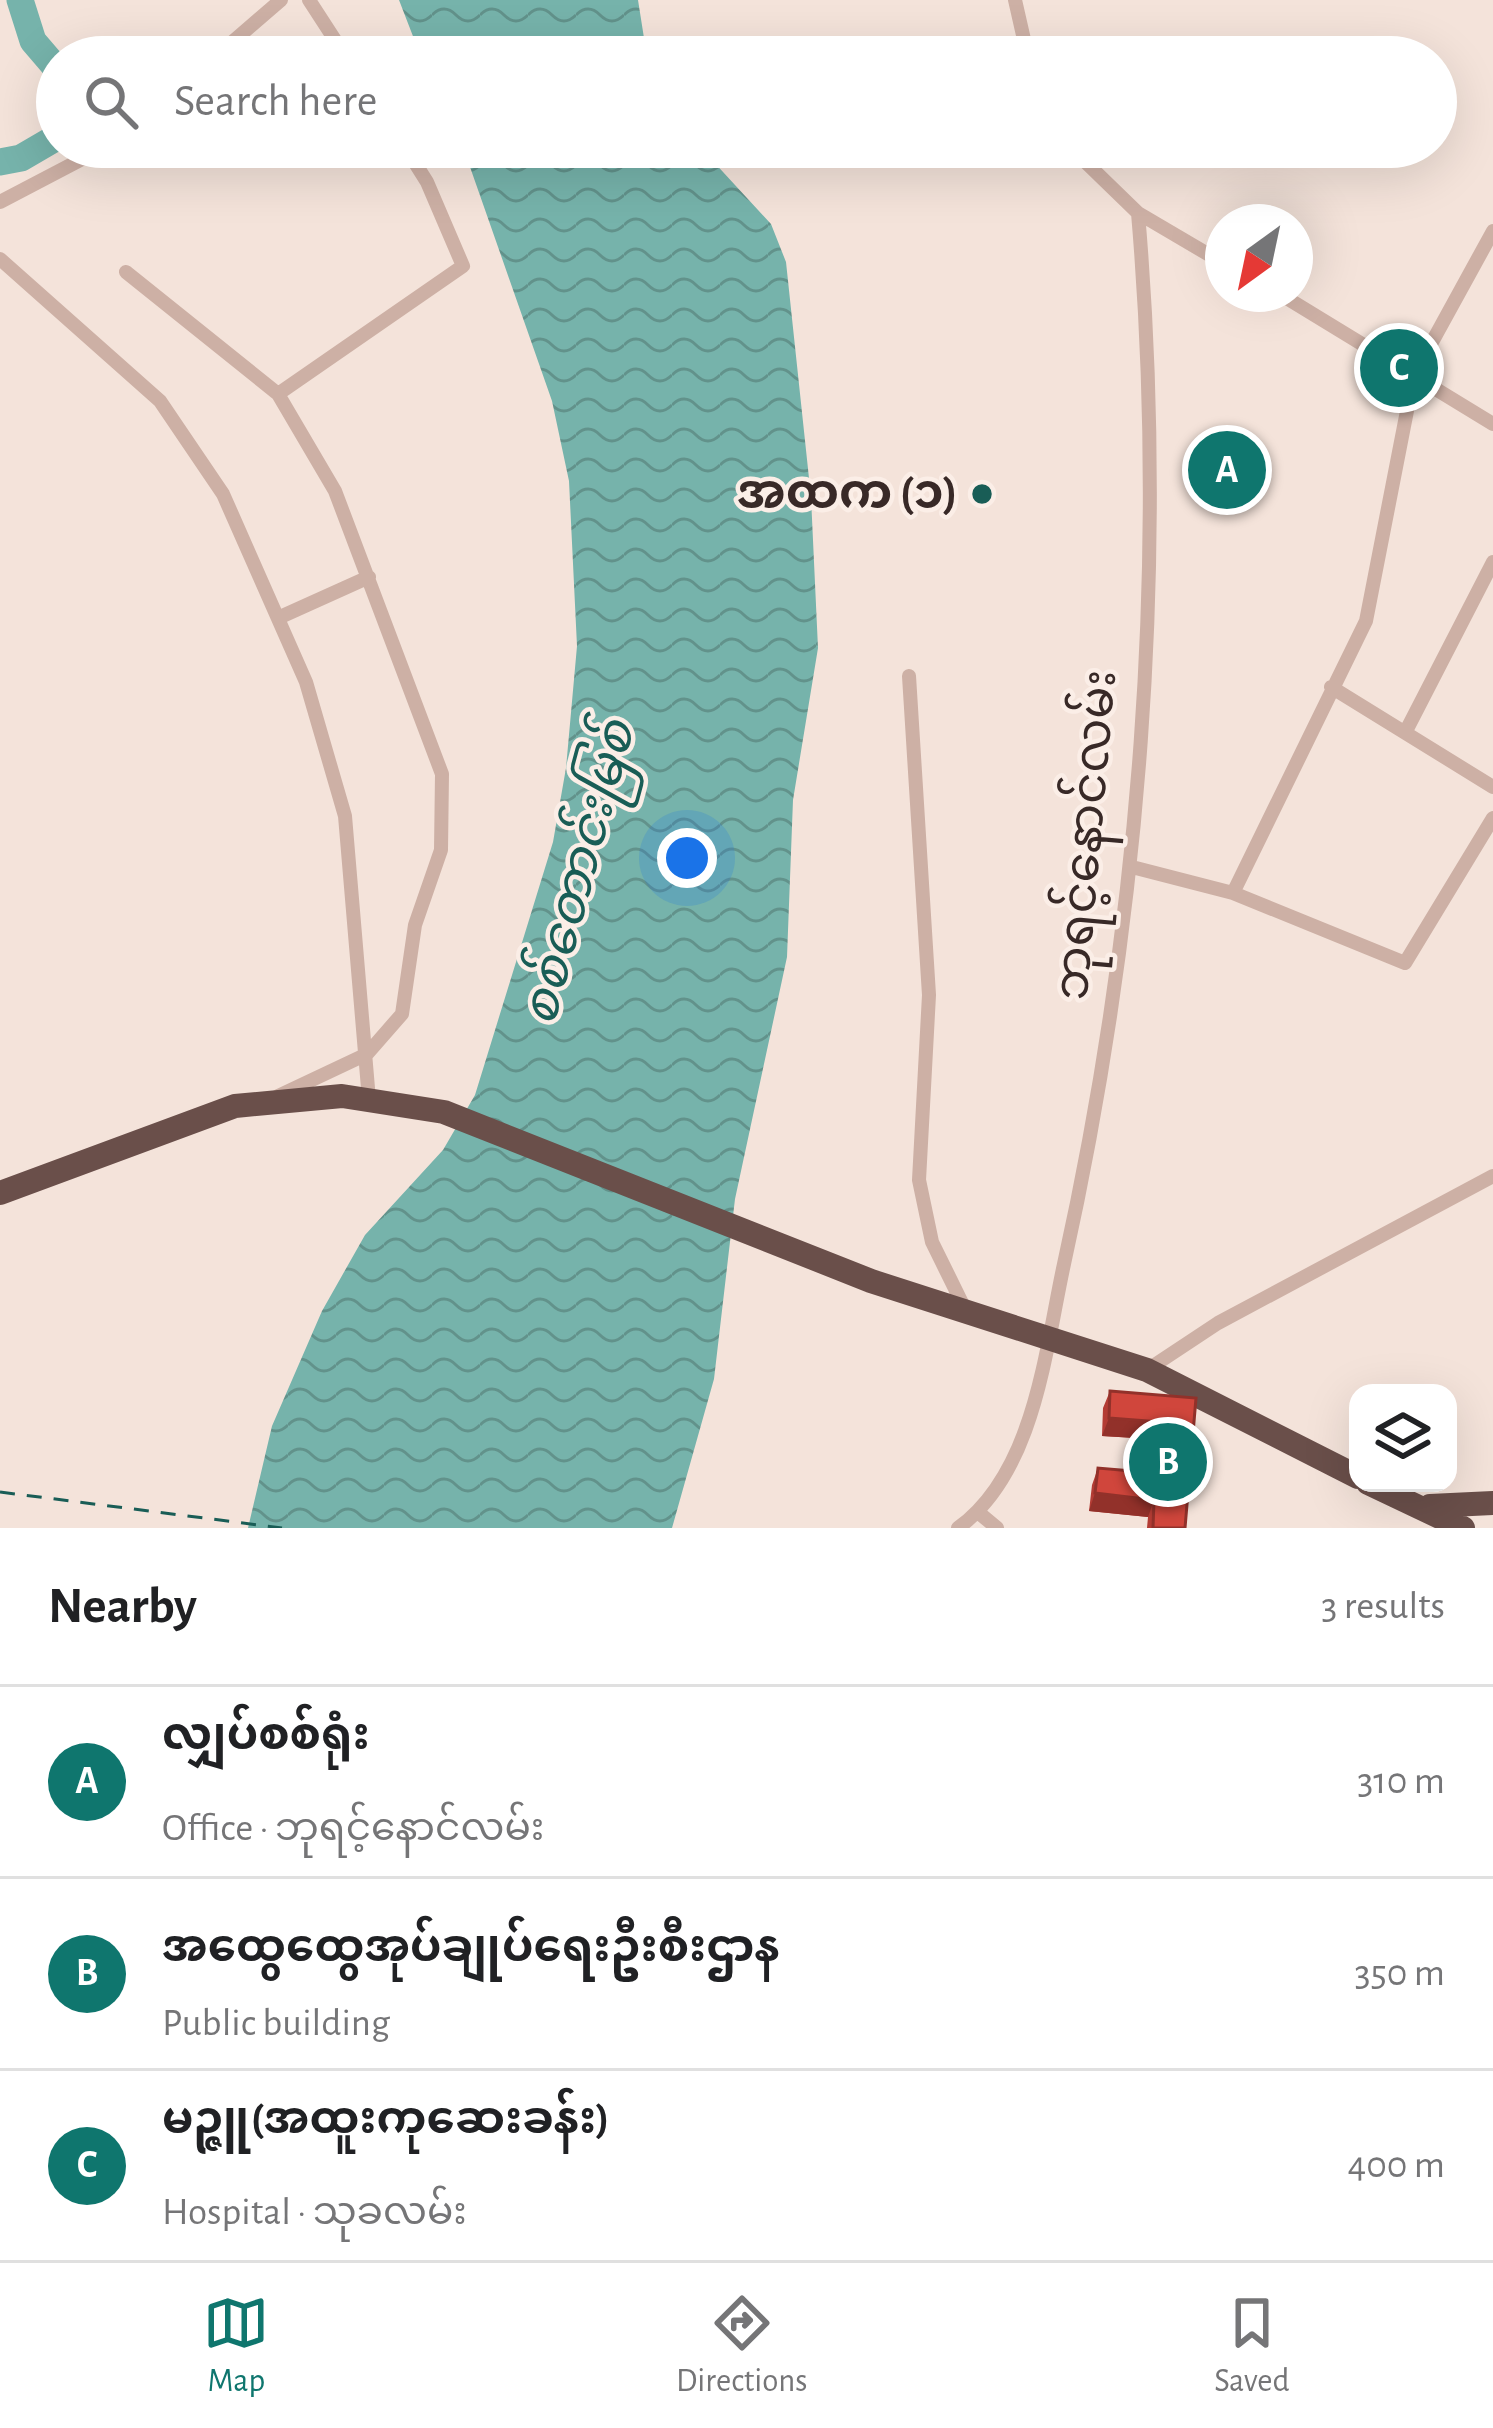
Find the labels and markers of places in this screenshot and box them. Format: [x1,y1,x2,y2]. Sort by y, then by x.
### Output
pin: C [1360,323,1438,413]
pin: A [1188,425,1266,515]
place label: အထက (၁) [737,470,958,518]
marker: အထက (၁) [969,481,995,507]
pin: B [1129,1417,1207,1507]

